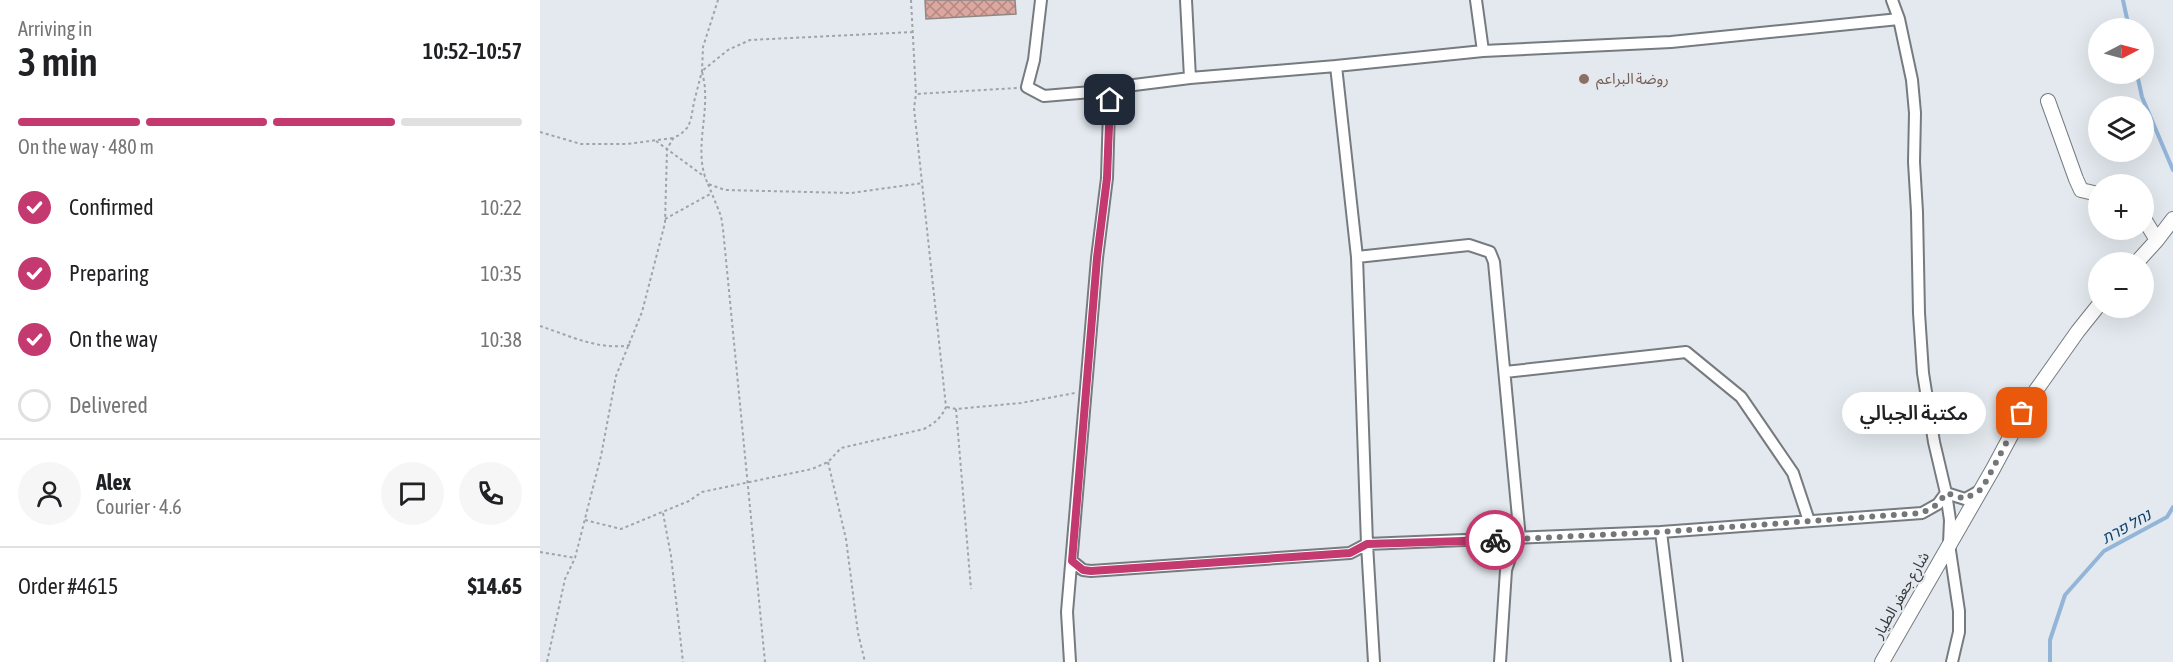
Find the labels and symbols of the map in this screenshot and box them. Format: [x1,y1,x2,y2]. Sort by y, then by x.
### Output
north arrow [2088,18,2154,84]
place label: روضة البراعم [1596,70,1669,90]
marker: روضة البراعم [1577,72,1591,86]
pin [1084,74,1135,125]
pin [1996,387,2047,438]
callout: مكتبة الجبالي [1842,392,1986,434]
water label: נחל פרת [2098,505,2155,547]
courier [1465,510,1525,570]
street label: شارع جعفر الطيار [1868,548,1936,644]

